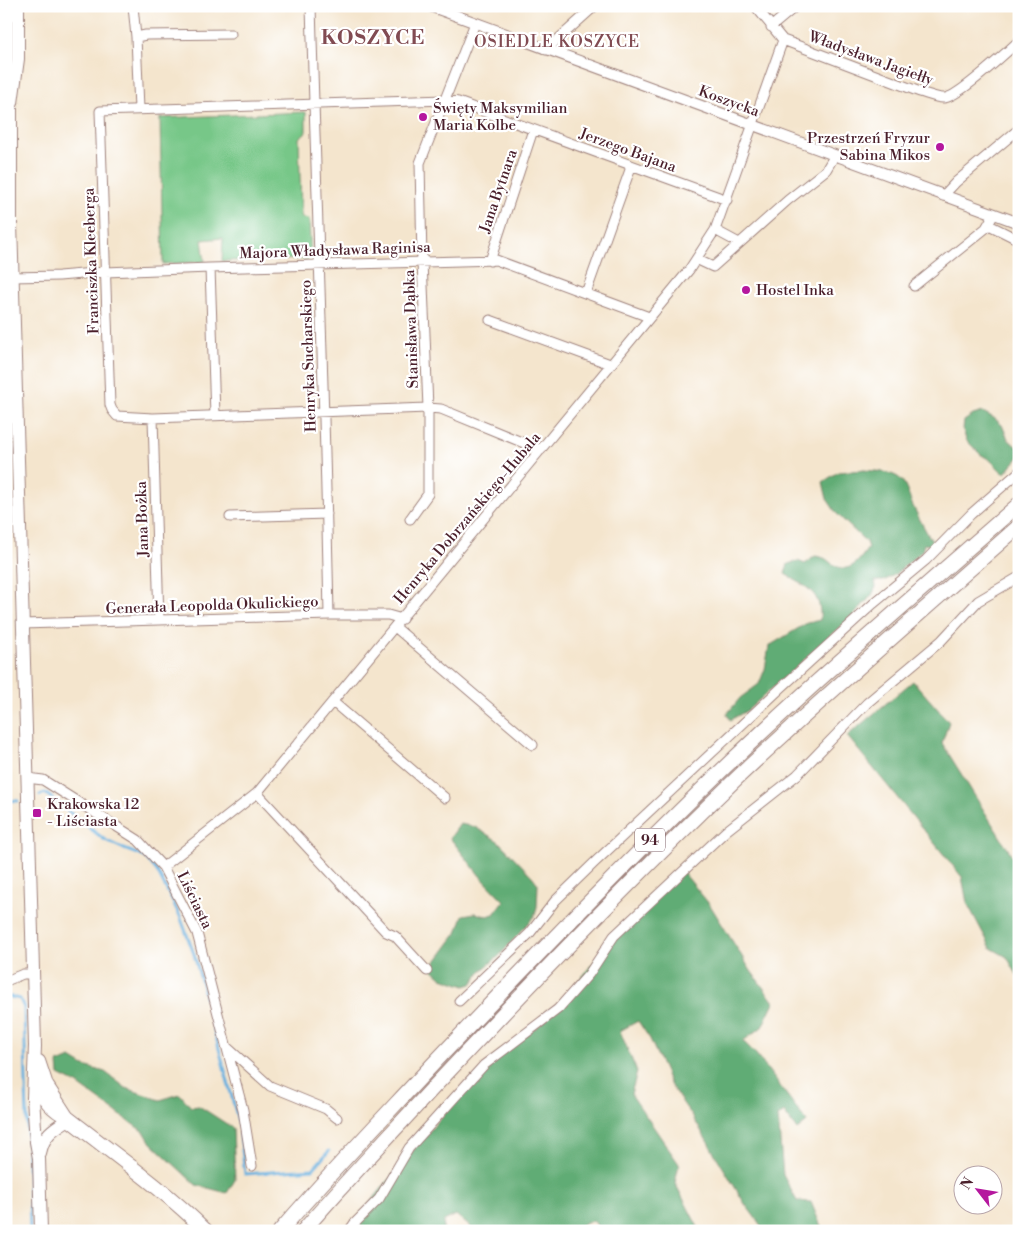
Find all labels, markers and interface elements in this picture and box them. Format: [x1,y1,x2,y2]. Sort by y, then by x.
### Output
district label: KOSZYCE [321,26,425,51]
street label: Władysława Jagiełły [805,27,937,90]
district label: OSIEDLE KOSZYCE [474,32,640,52]
street label: Koszycka [696,82,762,121]
place label: Święty Maksymilian Maria Kolbe [433,98,567,135]
marker: Święty Maksymilian Maria Kolbe [417,111,429,123]
street label: Jerzego Bajana [576,124,679,177]
place label: Przestrzeń Fryzur Sabina Mikos [807,129,931,165]
marker: Przestrzeń Fryzur Sabina Mikos [934,141,946,153]
street label: Jana Bytnara [475,147,522,236]
street label: Franciszka Kleeberga [79,187,104,334]
street label: Majora Władysława Raginisa [239,238,431,263]
street label: Stanisława Dąbka [400,269,423,389]
street label: Henryka Sucharskiego [296,279,321,433]
place label: Hostel Inka [756,281,834,300]
marker: Hostel Inka [740,284,752,296]
street label: Henryka Dobrzańskiego-Hubala [390,428,545,608]
street label: Jana Bożka [132,480,153,558]
street label: Generała Leopolda Okulickiego [105,592,319,619]
place label: Krakowska 12 - Liściasta [47,795,139,831]
marker: Krakowska 12 - Liściasta [31,807,43,819]
road number: 94 [635,828,665,852]
street label: Liściasta [173,868,217,932]
north arrow [952,1164,1002,1214]
text: N [957,1174,978,1193]

